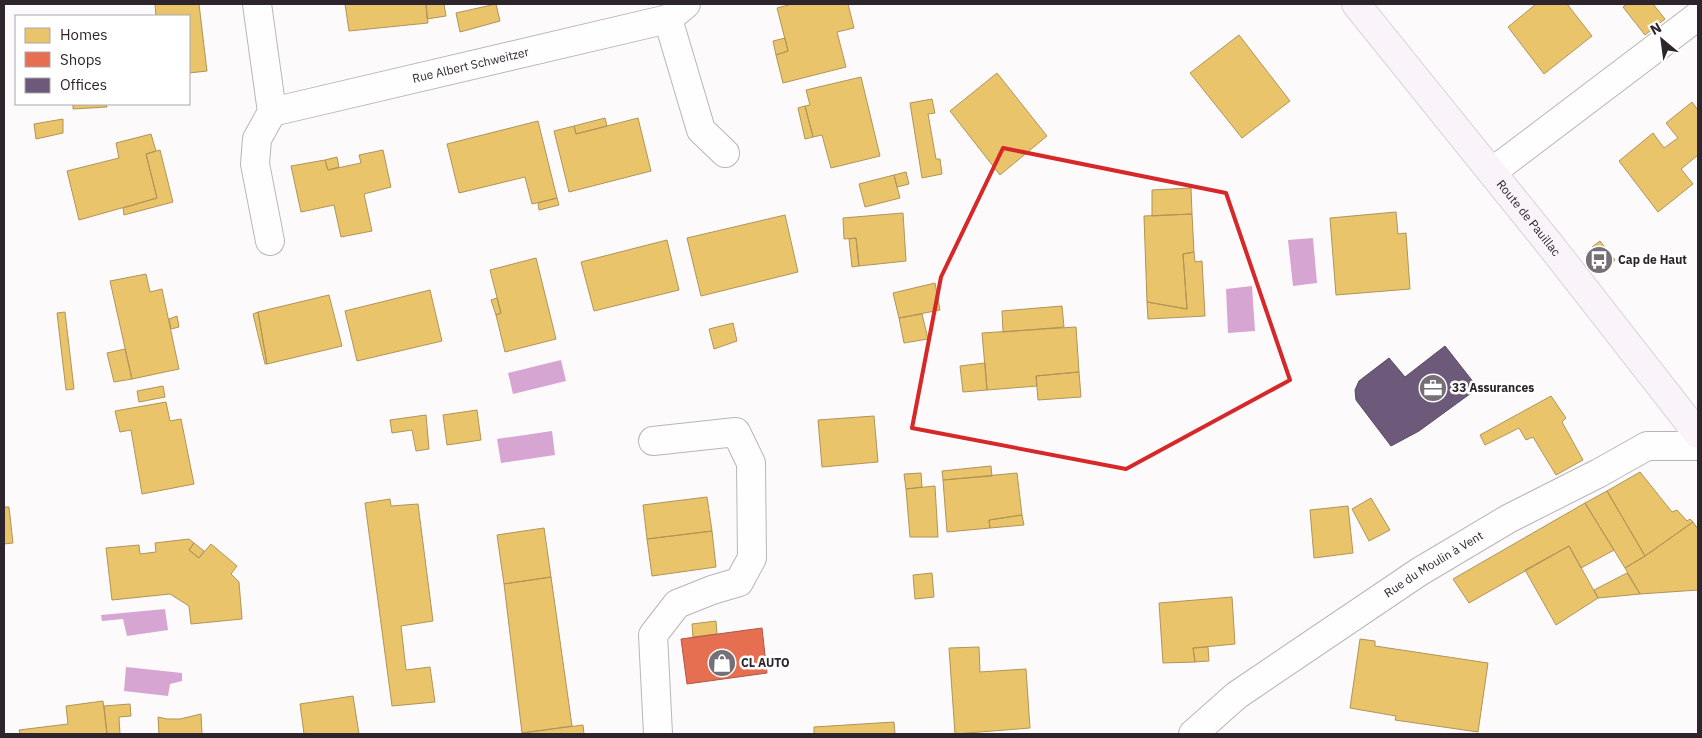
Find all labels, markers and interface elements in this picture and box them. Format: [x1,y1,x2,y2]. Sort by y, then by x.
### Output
legend [15,15,190,105]
north arrow [1637,15,1687,65]
text: N [1647,18,1664,39]
text: Homes [60,25,108,44]
street label: Rue Albert Schweitzer [411,44,531,86]
text: Shops [60,50,102,69]
text: Offices [60,75,107,94]
street label: Route de Pauillac [1494,177,1564,259]
bus stop icon: Cap de Haut [1584,245,1614,275]
place label: Cap de Haut [1618,252,1687,267]
office icon: 33 Assurances [1418,373,1448,403]
place label: 33 Assurances [1452,380,1534,395]
street label: Rue du Moulin à Vent [1381,528,1486,600]
shop icon: CL AUTO [707,648,737,678]
place label: CL AUTO [741,655,790,670]

